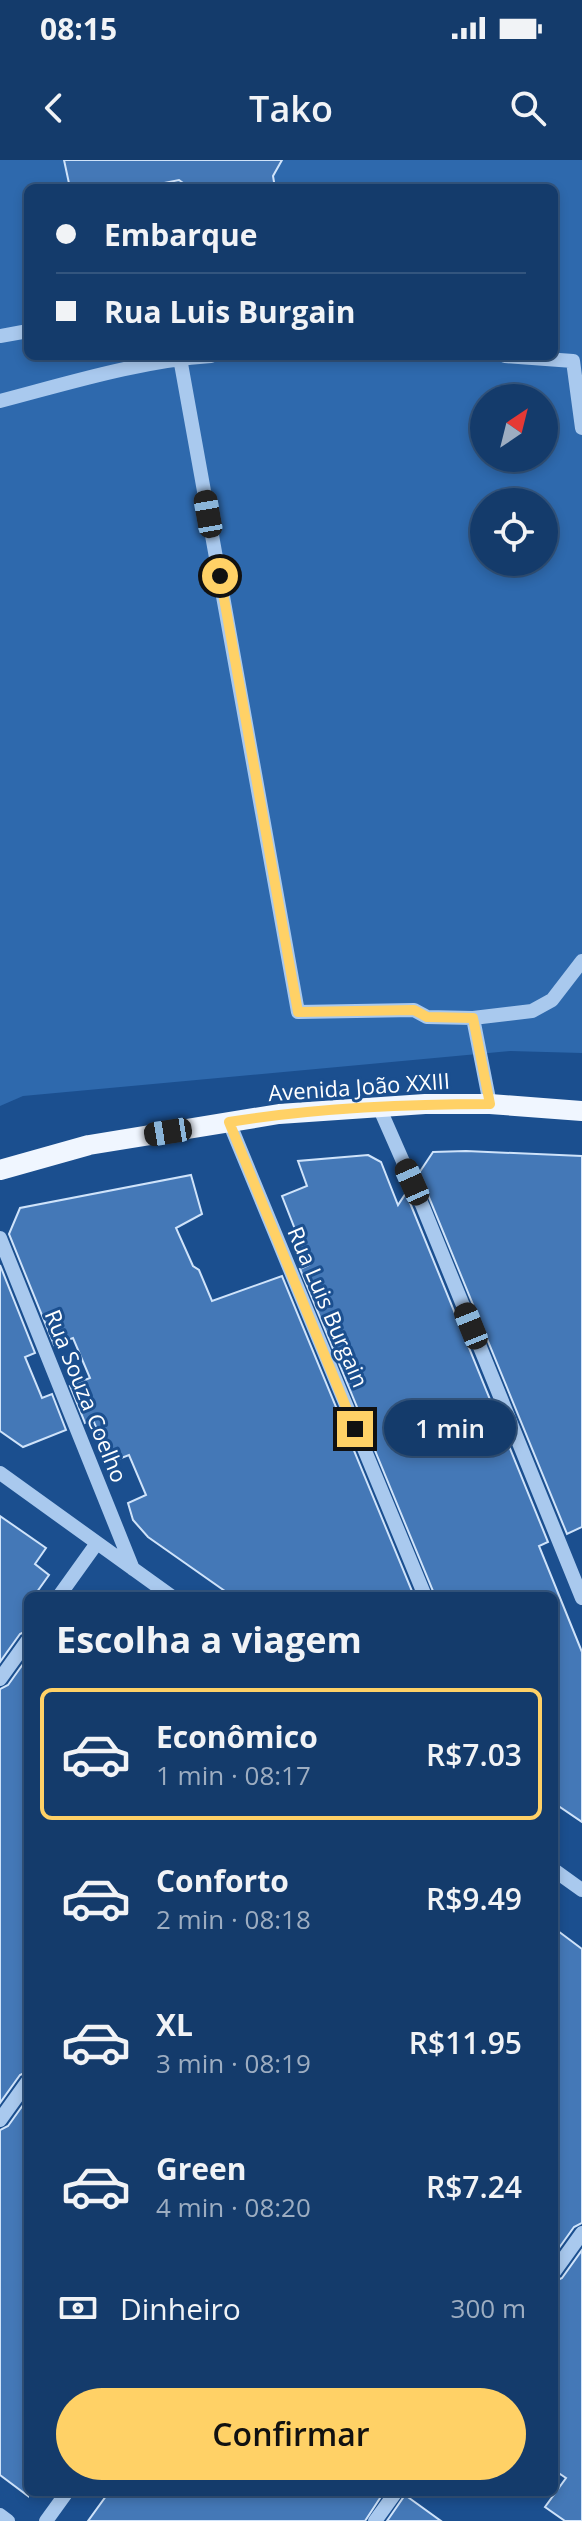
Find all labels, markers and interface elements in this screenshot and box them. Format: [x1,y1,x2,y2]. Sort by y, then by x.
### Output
text: 08:15 [40,8,117,49]
text: Tako [249,84,333,133]
icon: back [32,86,76,130]
icon: search [506,86,550,130]
text: Embarque [104,214,257,255]
text: Rua Luis Burgain [104,291,355,332]
north arrow [470,384,558,472]
map controls [470,384,558,576]
car [192,488,224,540]
button: locate [470,488,558,576]
route start [202,558,238,594]
street label: Avenida João XXIII [267,1065,451,1107]
car [142,1116,194,1148]
car [391,1155,433,1209]
street label: Rua Luis Burgain [282,1222,376,1391]
car [451,1299,491,1353]
street label: Rua Souza Coelho [39,1305,135,1486]
callout: 1 min [383,1401,515,1457]
text: 1 min [415,1410,485,1446]
route end [337,1411,373,1447]
text: Escolha a viagem [56,1615,362,1664]
text: Econômico [156,1716,318,1757]
icon: car [60,1718,132,1790]
text: R$7.03 [426,1734,522,1775]
text: 1 min · 08:17 [156,1757,311,1793]
text: Conforto [156,1860,289,1901]
icon: car [60,1862,132,1934]
text: R$9.49 [426,1878,522,1919]
text: 2 min · 08:18 [156,1901,311,1937]
text: XL [156,2004,193,2045]
icon: car [60,2006,132,2078]
text: R$11.95 [409,2022,522,2063]
text: 3 min · 08:19 [156,2045,311,2081]
text: Green [156,2148,247,2189]
icon: car [60,2150,132,2222]
text: R$7.24 [426,2166,522,2207]
text: 4 min · 08:20 [156,2189,311,2225]
icon: cash [56,2286,100,2330]
text: Dinheiro [120,2288,241,2329]
text: 300 m [451,2290,526,2326]
button: Confirmar [56,2388,526,2480]

